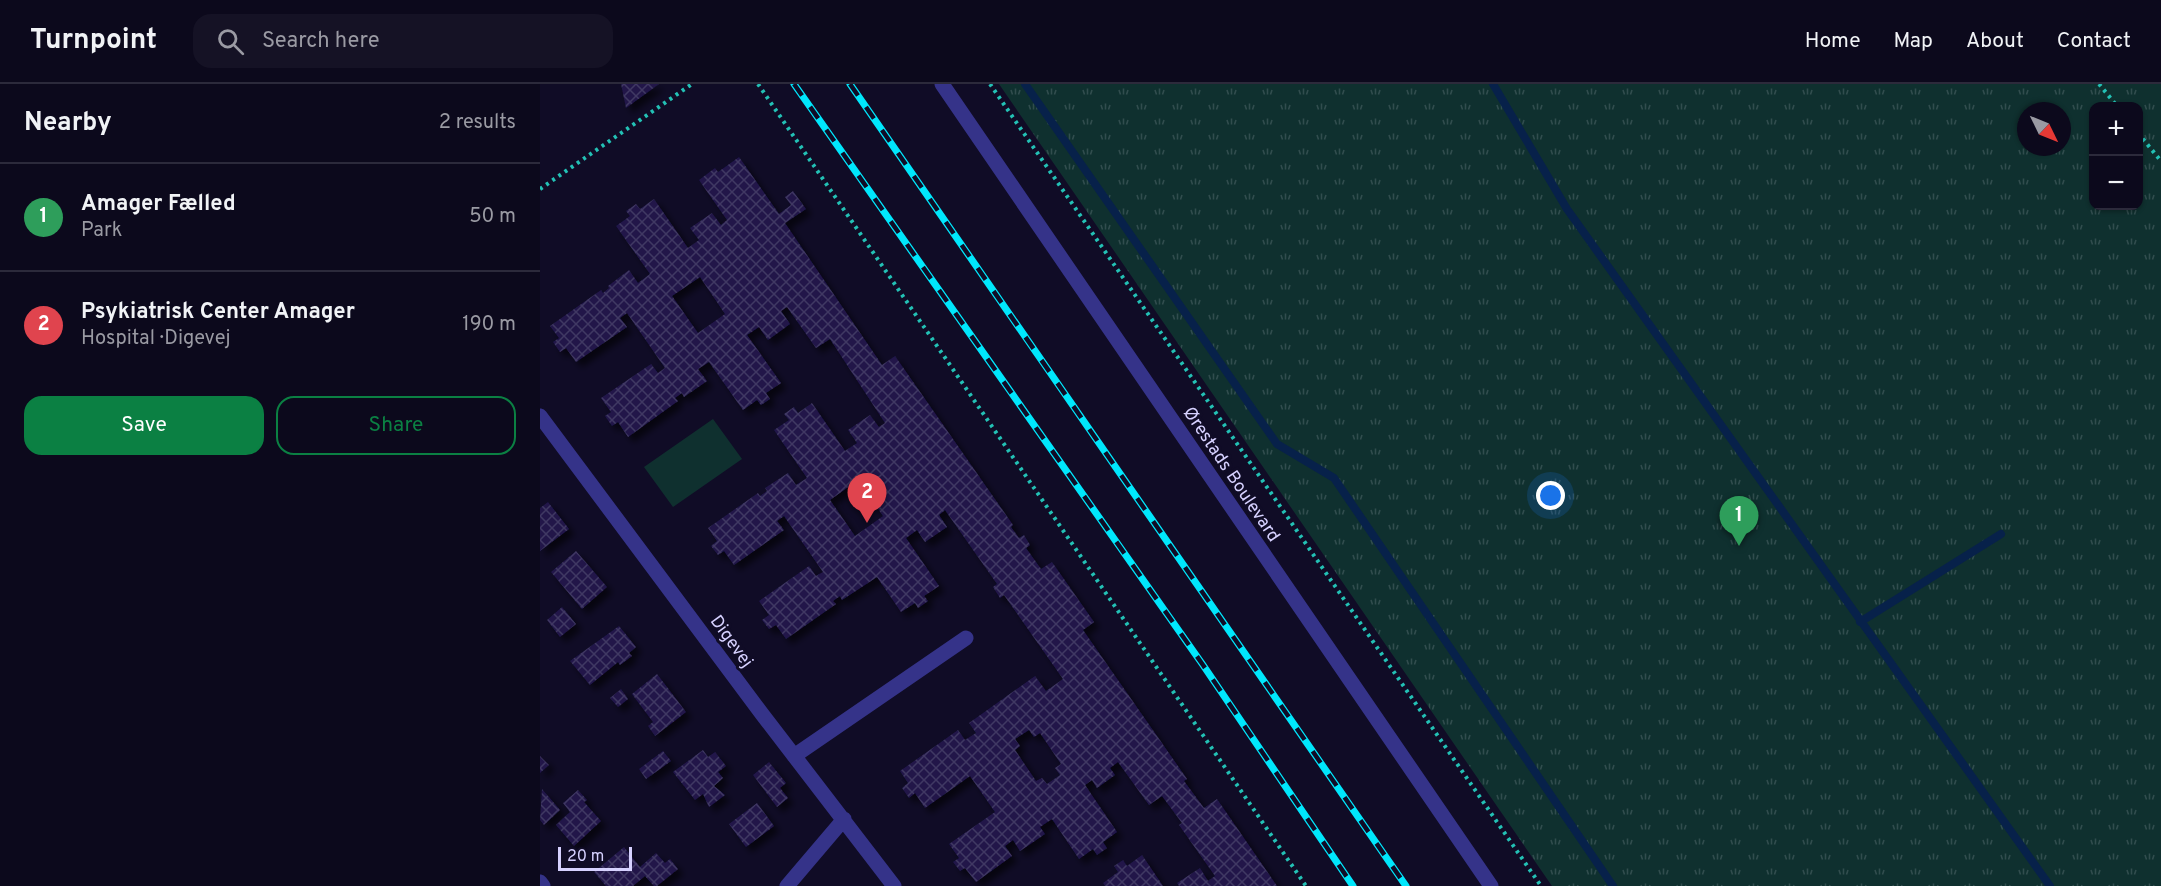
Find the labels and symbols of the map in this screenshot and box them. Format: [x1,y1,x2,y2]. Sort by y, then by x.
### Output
north arrow [2017,102,2071,156]
street label: Ørestads Boulevard [1177,403,1284,547]
pin: 2 [848,474,886,523]
your location [1536,481,1565,510]
pin: 1 [1720,496,1758,546]
street label: Digevej [704,611,758,673]
scale bar [558,844,632,872]

